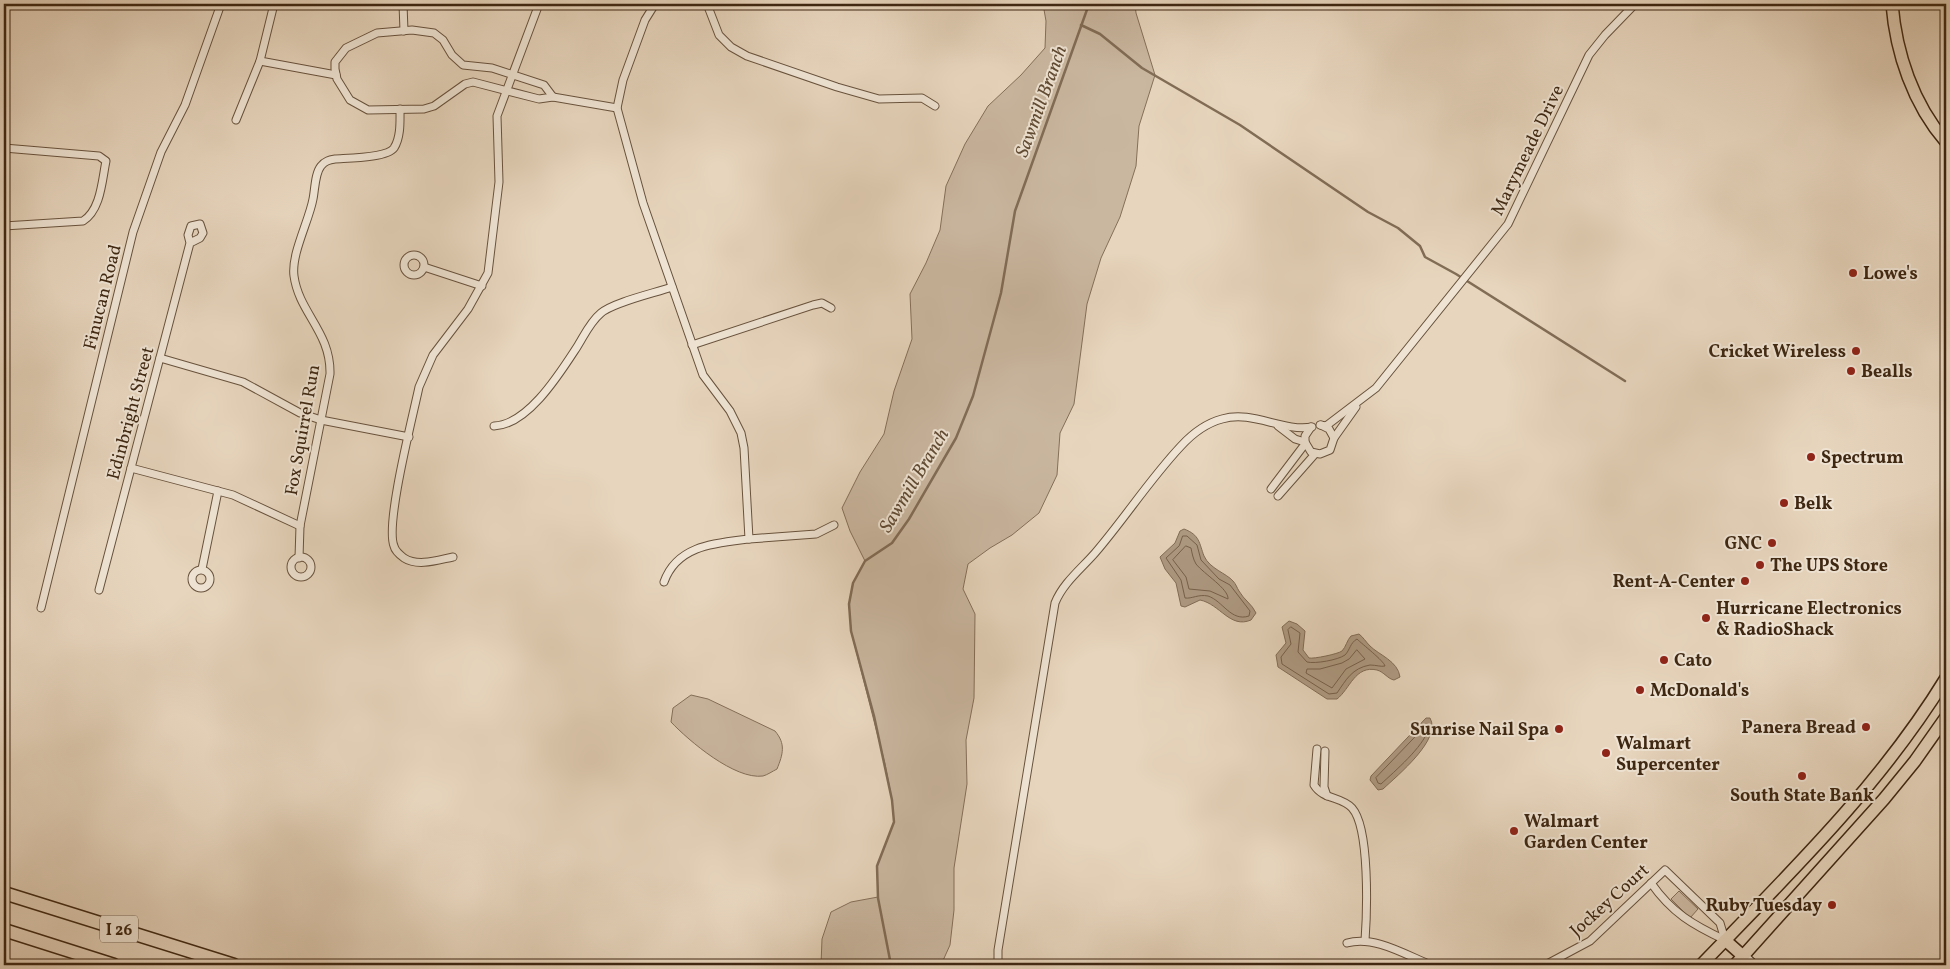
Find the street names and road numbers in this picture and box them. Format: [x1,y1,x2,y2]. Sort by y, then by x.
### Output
street label: Marymeade Drive [1486,81,1571,220]
street label: Finucan Road [78,242,129,353]
street label: Edinbright Street [102,344,161,483]
street label: Fox Squirrel Run [280,363,327,498]
street label: Jockey Court [1565,859,1655,944]
road number: I 26 [100,916,138,942]

